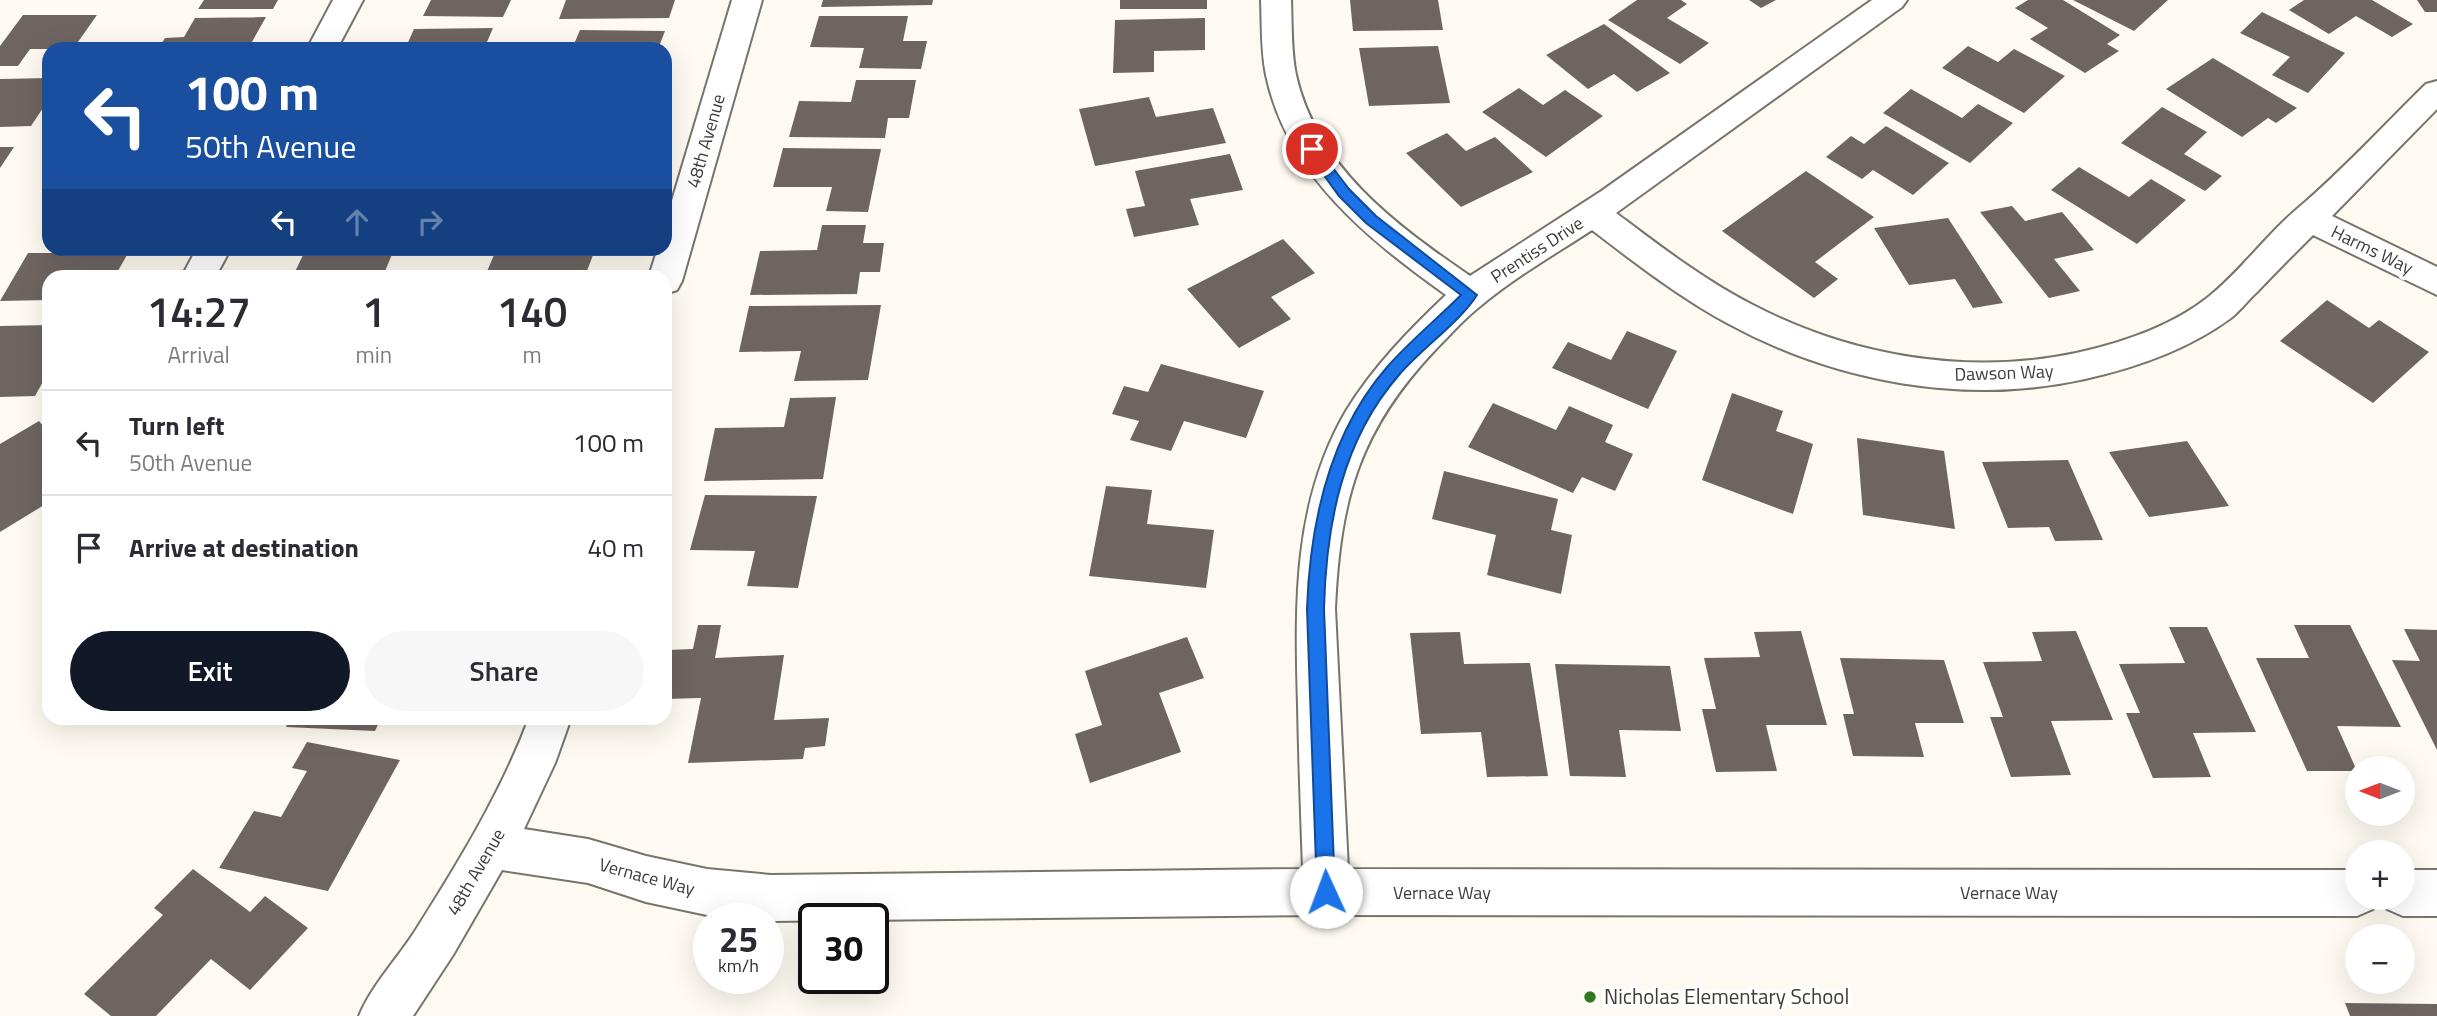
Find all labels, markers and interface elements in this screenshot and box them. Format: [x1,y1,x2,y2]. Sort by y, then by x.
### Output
text: 100 m [185,54,319,129]
icon: left [70,70,161,161]
street label: 48th Avenue [679,91,732,191]
pin [1282,119,1342,179]
text: 50th Avenue [185,122,356,170]
icon: arrive [1293,130,1331,168]
icon: left [265,203,303,241]
icon: ahead [338,203,376,241]
icon: right [411,203,449,241]
street label: Prentiss Drive [1485,209,1588,290]
street label: Harms Way [2327,218,2418,281]
text: 14:27 [147,279,251,343]
text: 1 [362,279,386,343]
text: 140 [497,279,567,343]
text: Arrival [168,337,230,372]
text: min [355,337,392,372]
text: m [522,337,542,372]
street label: Dawson Way [1954,357,2054,388]
text: Turn left [129,406,224,445]
text: 100 m [573,423,644,462]
icon: left [70,424,108,462]
text: 50th Avenue [129,445,252,480]
text: Arrive at destination [129,528,359,567]
text: 40 m [587,528,644,567]
icon: arrive [70,529,108,567]
button: Exit [70,631,350,711]
button: Share [364,631,644,711]
north arrow [2345,756,2415,826]
map controls [2345,756,2415,994]
street label: 48th Avenue [440,823,511,920]
button: + [2345,840,2415,910]
street label: Vernace Way [596,851,698,902]
position arrow [1289,855,1363,929]
street label: Vernace Way [1393,879,1491,906]
street label: Vernace Way [1960,879,2058,906]
speed limit sign: 30 [798,903,889,994]
text: 25 [719,912,758,966]
button: − [2345,924,2415,994]
text: km/h [718,952,759,979]
place label: Nicholas Elementary School [1604,980,1849,1012]
marker: Nicholas Elementary School [1582,989,1598,1005]

